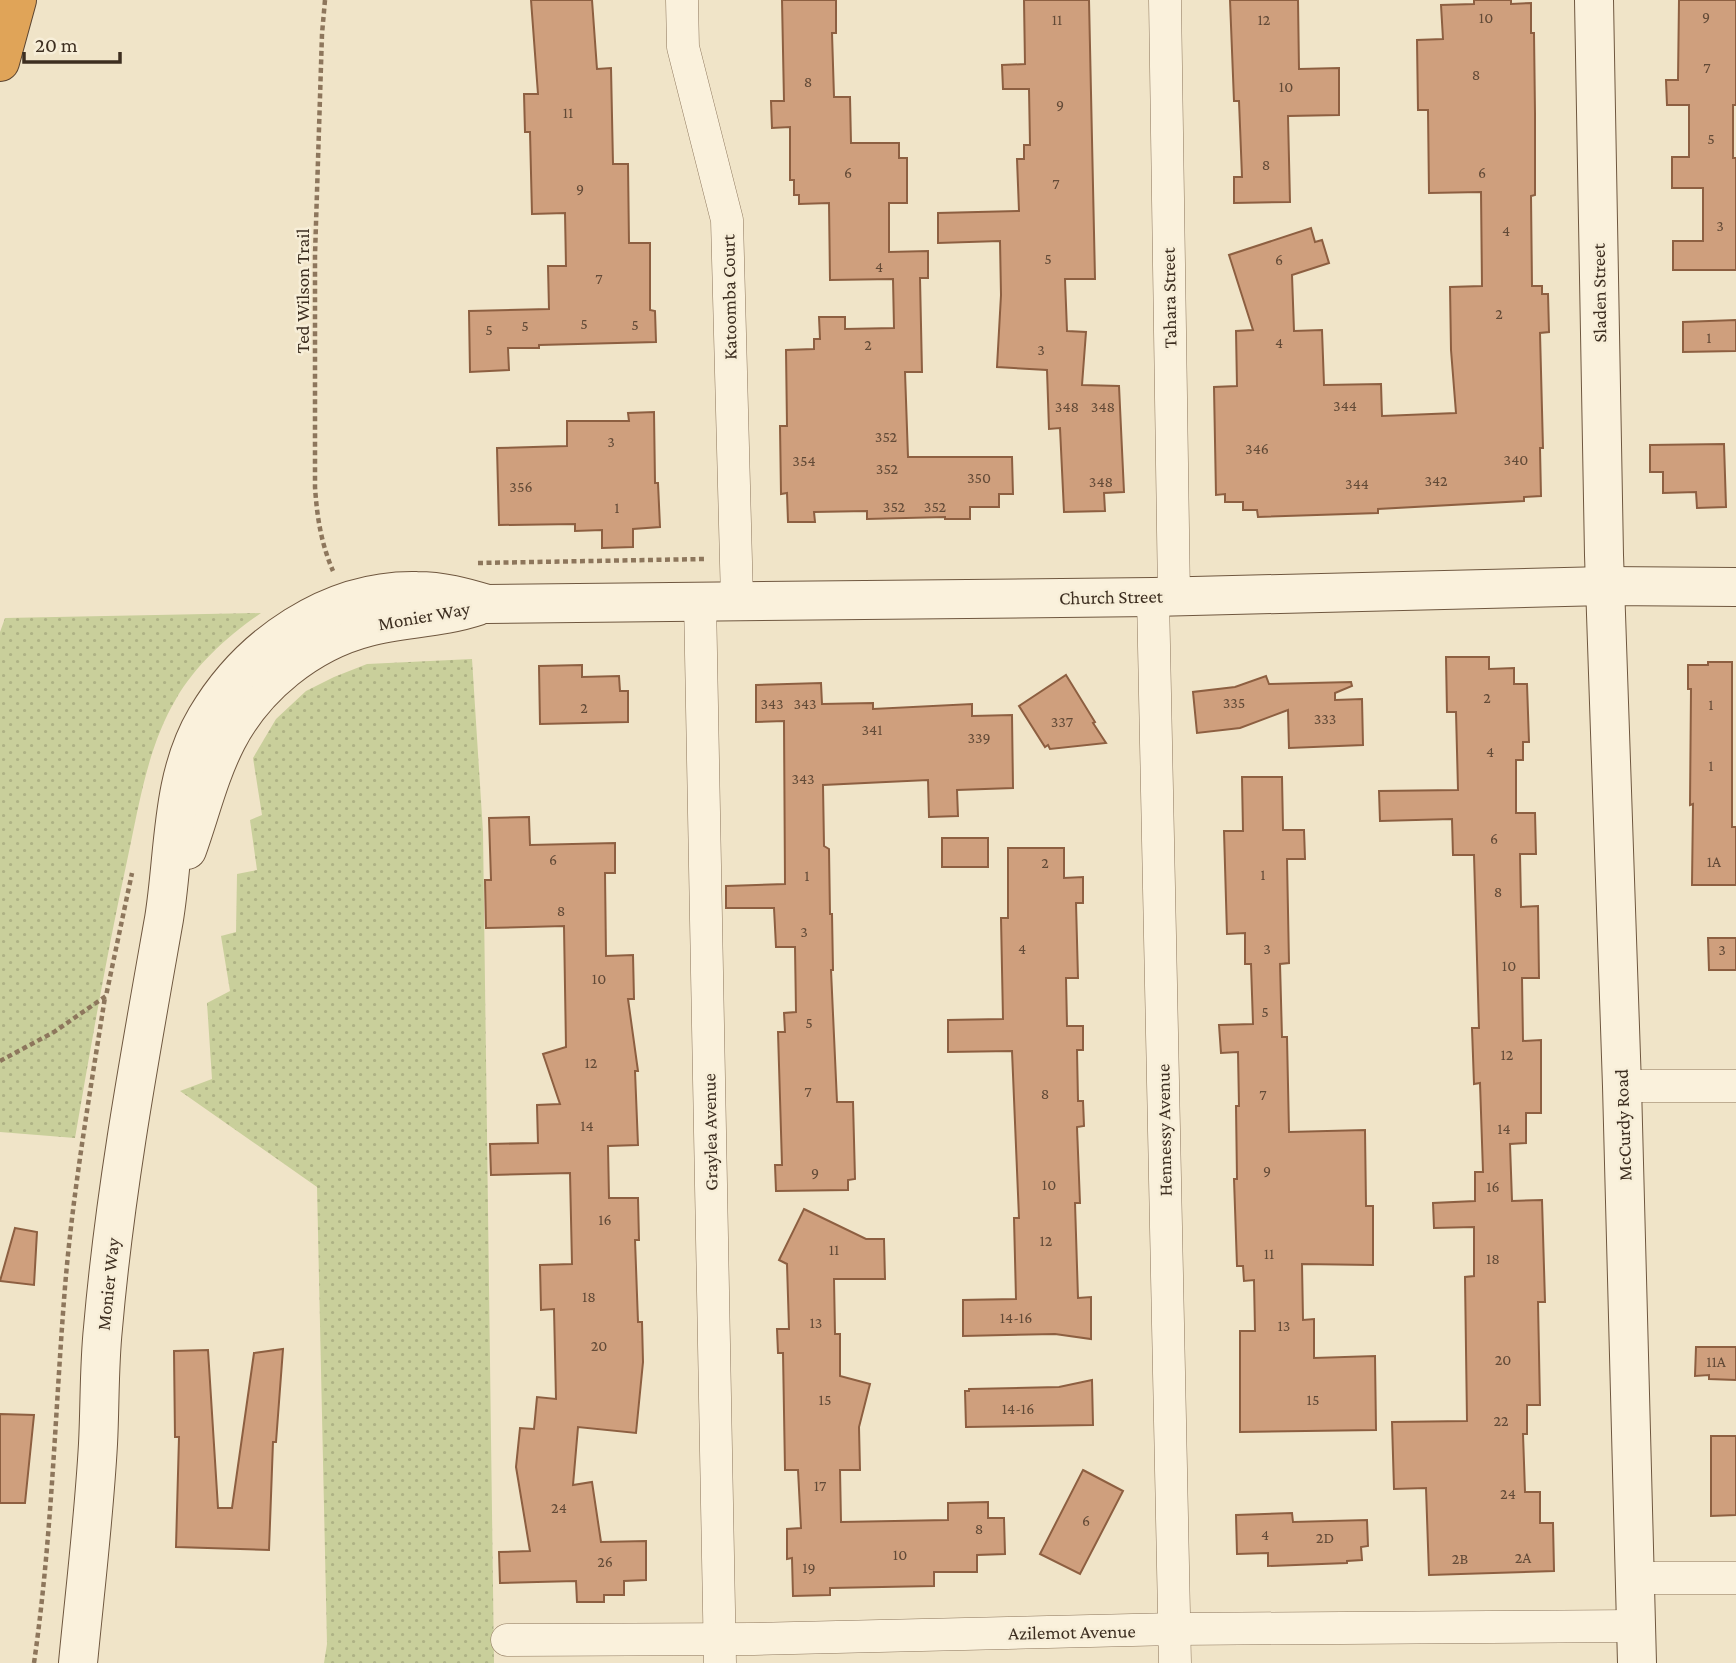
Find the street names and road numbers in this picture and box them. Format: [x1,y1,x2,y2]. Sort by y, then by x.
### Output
street label: Ted Wilson Trail [292,229,313,353]
street label: Katoomba Court [717,233,741,360]
street label: Sladen Street [1588,242,1610,343]
street label: Tahara Street [1158,247,1180,349]
street label: Church Street [1059,586,1164,608]
street label: Monier Way [376,598,472,634]
street label: Hennessy Avenue [1152,1063,1176,1197]
street label: McCurdy Road [1611,1069,1635,1181]
street label: Graylea Avenue [698,1073,722,1191]
street label: Monier Way [93,1236,123,1331]
street label: Azilemot Avenue [1008,1620,1136,1644]

